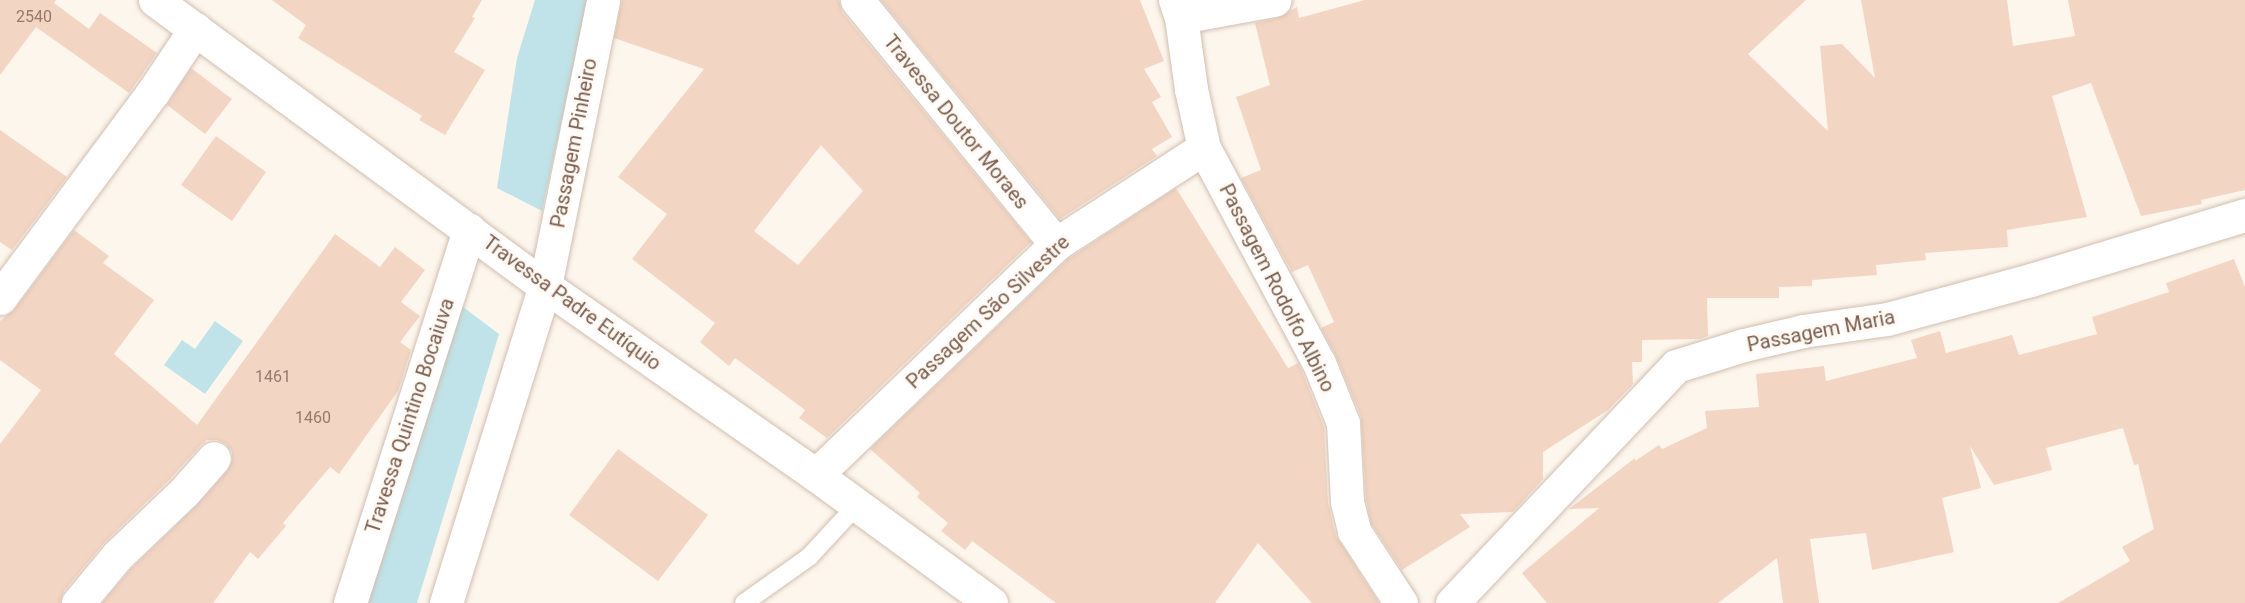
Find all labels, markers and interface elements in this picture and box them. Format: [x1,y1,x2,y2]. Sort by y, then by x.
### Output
house number: 2540 [16,7,52,27]
street label: Travessa Doutor Moraes [878,30,1034,214]
street label: Passagem Pinheiro [546,56,602,230]
street label: Passagem Rodolfo Albino [1214,180,1340,396]
street label: Travessa Padre Eutíquio [478,230,666,376]
street label: Passagem São Silvestre [901,230,1075,394]
street label: Travessa Quintino Bocaiuva [361,295,459,537]
street label: Passagem Maria [1745,305,1897,357]
house number: 1461 [255,367,291,387]
house number: 1460 [295,408,331,428]

